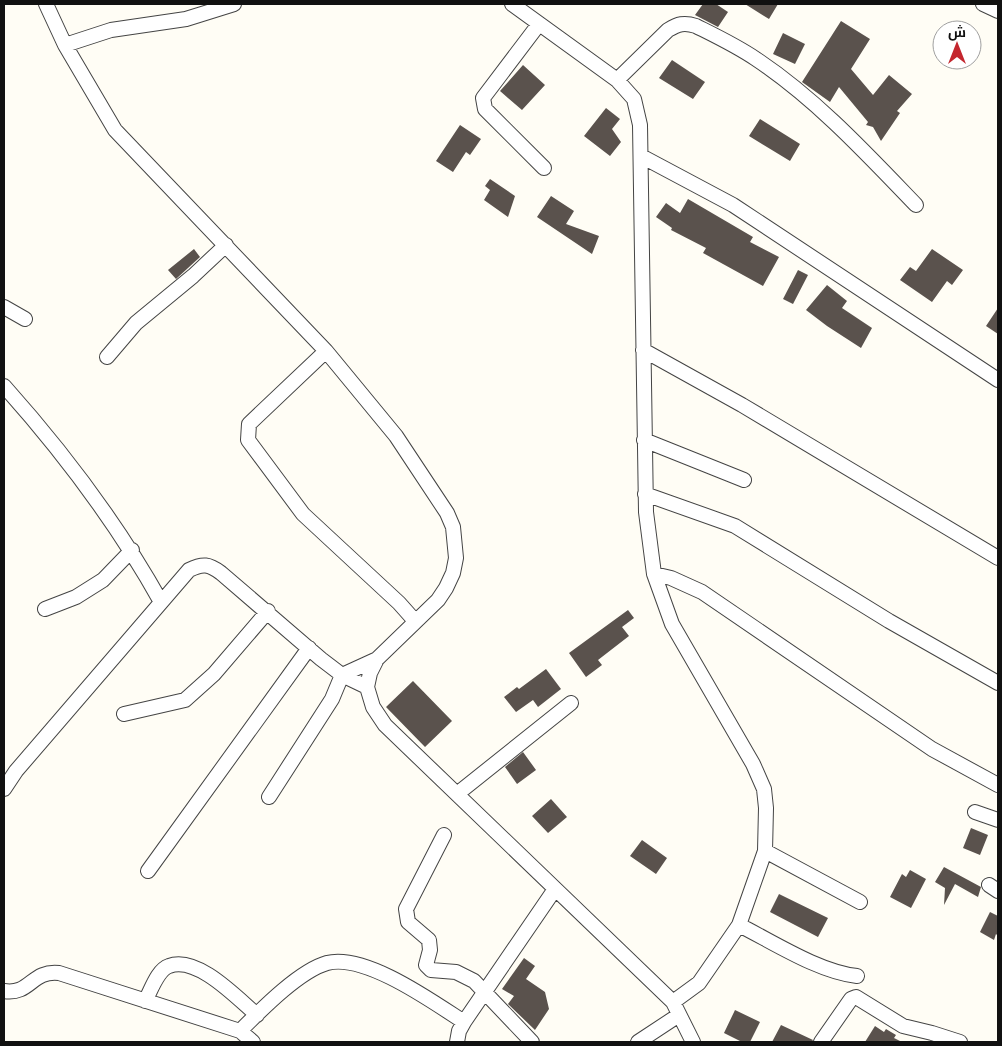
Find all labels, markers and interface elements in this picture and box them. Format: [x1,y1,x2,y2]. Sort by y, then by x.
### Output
north arrow [932,20,982,70]
text: ش [948,22,966,43]

